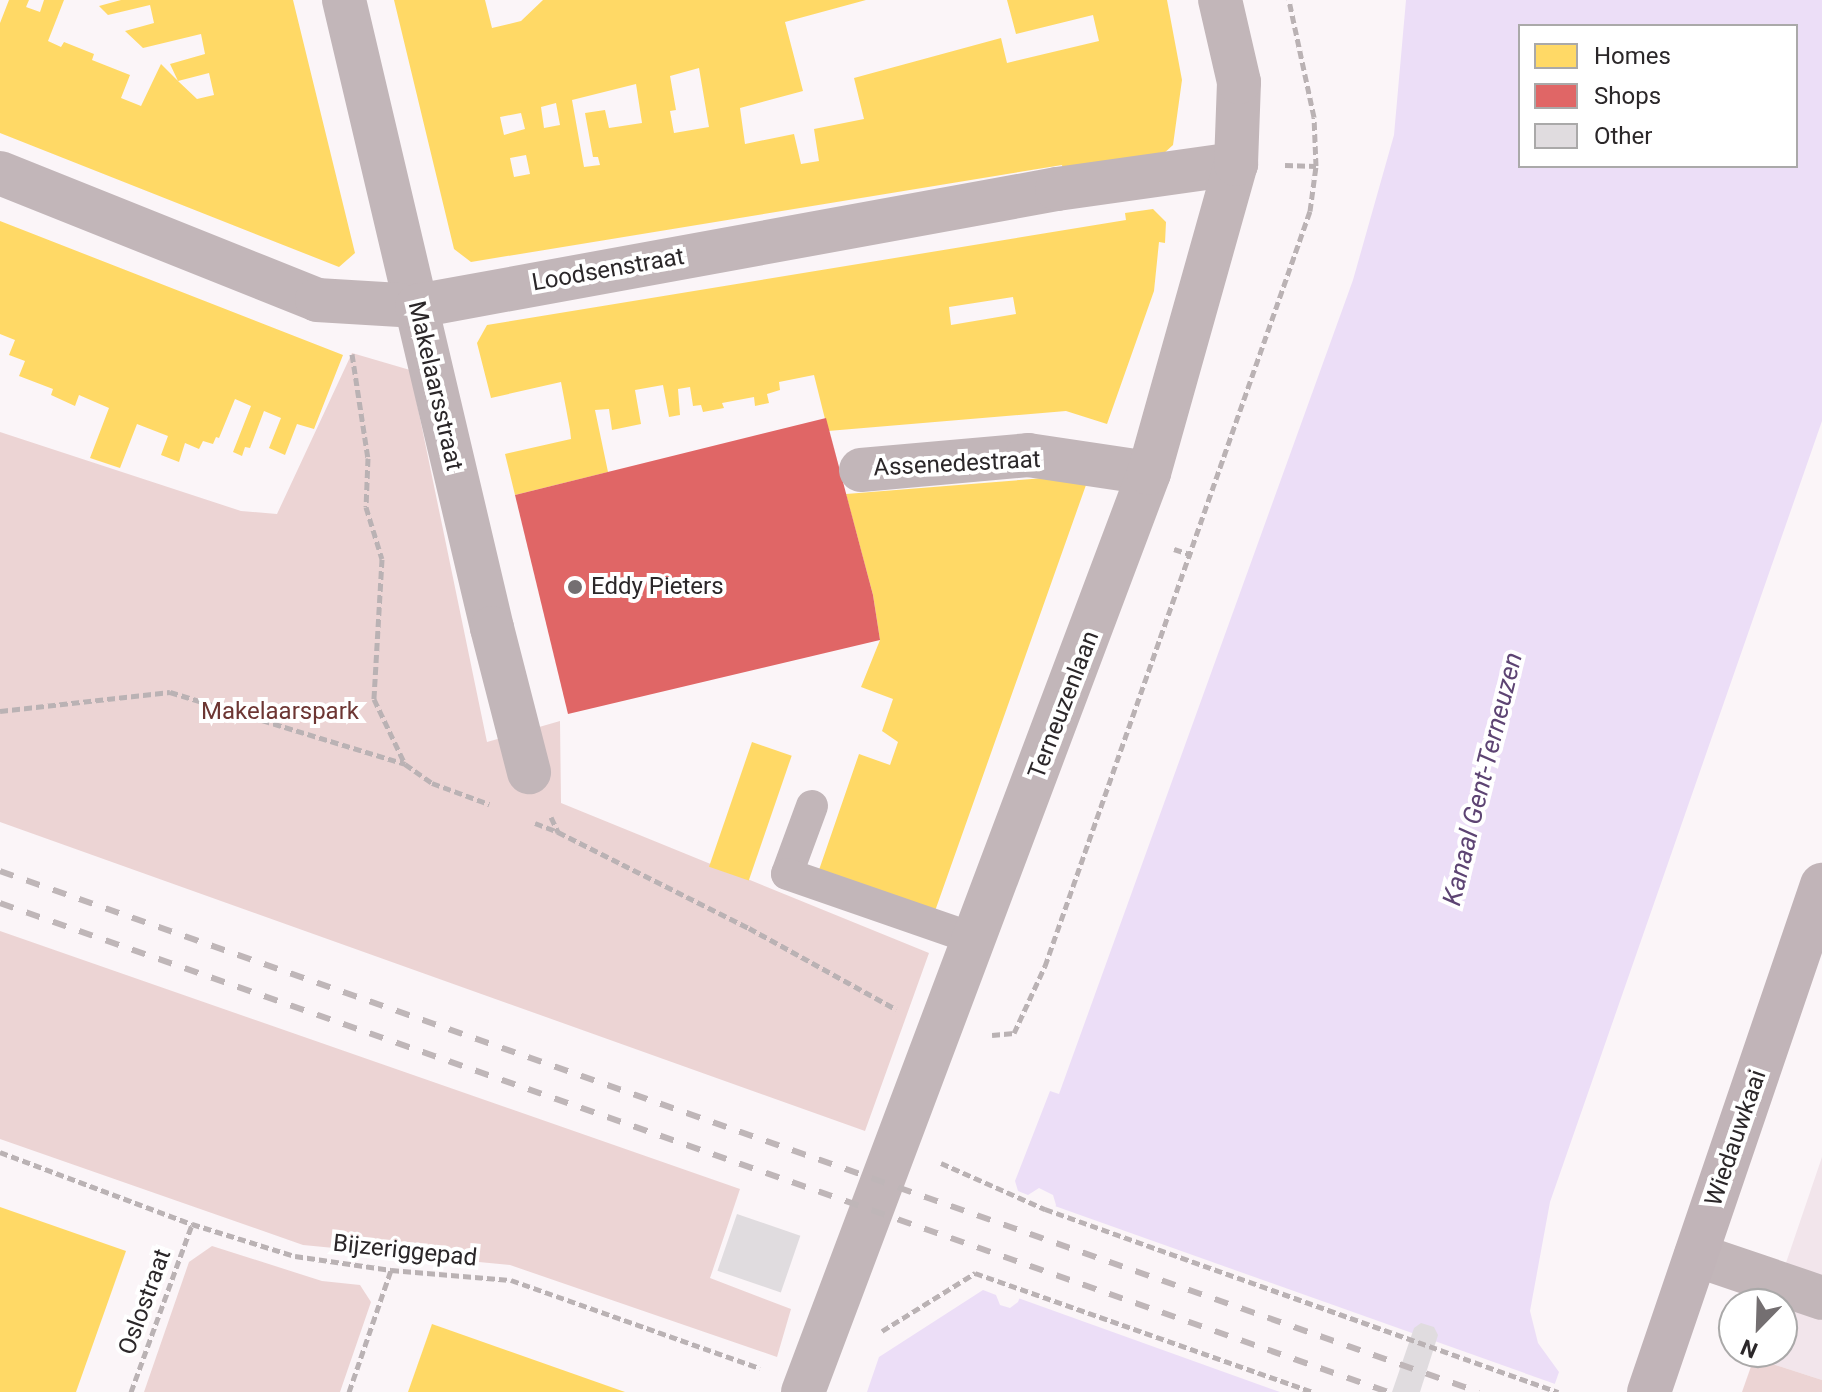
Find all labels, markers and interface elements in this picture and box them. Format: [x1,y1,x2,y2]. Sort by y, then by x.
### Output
legend [1518,24,1798,168]
text: Homes [1594,42,1671,70]
text: Shops [1594,82,1661,110]
text: Other [1594,122,1652,150]
street label: Loodsenstraat [530,242,686,298]
street label: Makelaarsstraat [402,298,468,474]
street label: Assenedestraat [873,445,1041,483]
place label: Eddy Pieters [591,573,724,601]
marker: Eddy Pieters [566,578,584,596]
street label: Terneuzenlaan [1023,627,1105,783]
water label: Kanaal Gent-Terneuzen [1436,649,1530,909]
park label: Makelaarspark [201,698,359,726]
street label: Wiedauwkaai [1699,1066,1773,1210]
street label: Bijzeriggepad [332,1229,478,1273]
street label: Oslostraat [113,1245,177,1359]
north arrow [1718,1288,1798,1368]
text: N [1737,1334,1761,1363]

